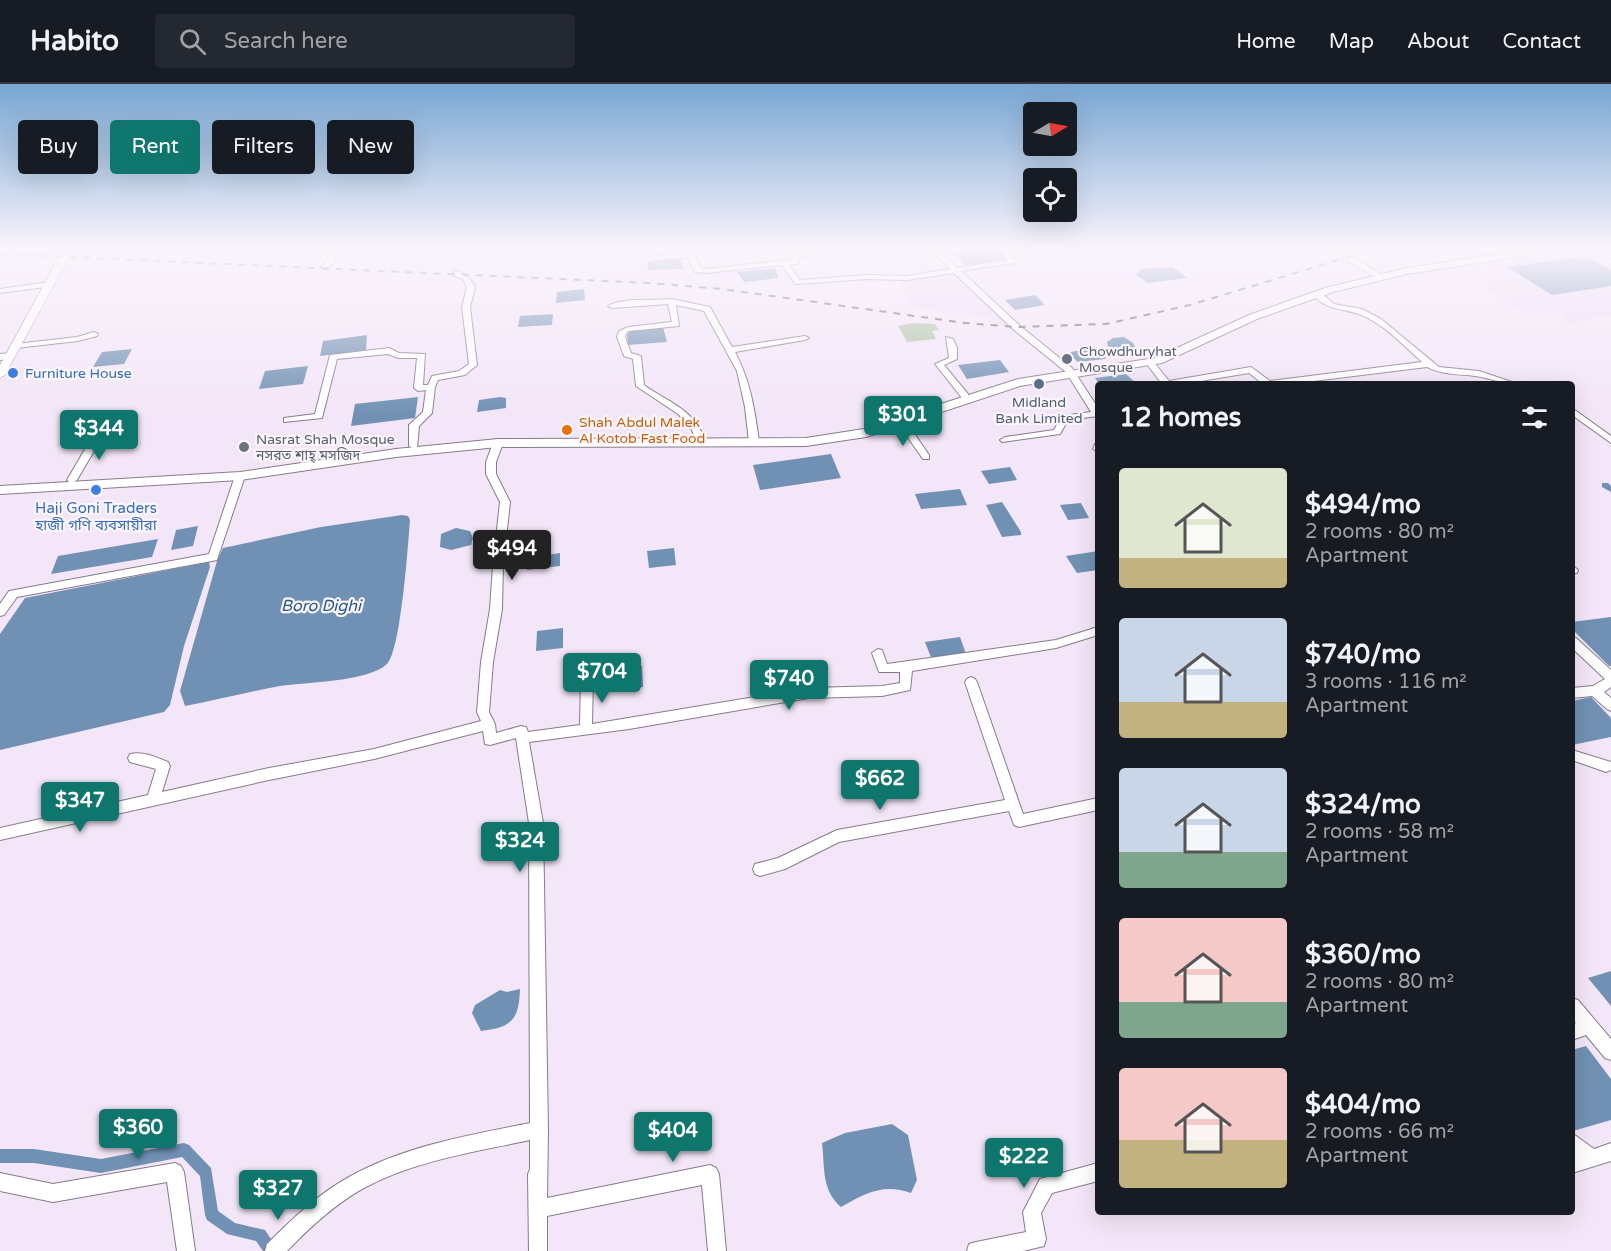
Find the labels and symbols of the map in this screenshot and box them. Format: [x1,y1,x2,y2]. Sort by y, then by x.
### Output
north arrow [1023,102,1077,156]
place label: Chowdhuryhat Mosque [1079,343,1178,376]
marker: Chowdhuryhat Mosque [1060,352,1074,366]
place label: Furniture House [25,365,132,382]
marker: Furniture House [6,366,20,380]
marker: Midland Bank Limited [1032,377,1046,391]
place label: Midland Bank Limited [995,394,1083,427]
pin: $301 [867,396,939,447]
pin: $344 [63,410,135,461]
place label: Shah Abdul Malek Al Kotob Fast Food [579,414,705,447]
marker: Shah Abdul Malek Al Kotob Fast Food [560,423,574,437]
place label: Nasrat Shah Mosque নসরত শাহ্‌ মসজিদ [255,431,395,464]
marker: Nasrat Shah Mosque নসরত শাহ্‌ মসজিদ [237,440,251,454]
marker: Haji Goni Traders হাজী গণি ব্যবসায়ীরা [89,483,103,497]
place label: Haji Goni Traders হাজী গণি ব্যবসায়ীরা [34,499,158,534]
pin: $494 [476,530,548,581]
water label: Boro Dighi [281,596,363,616]
pin: $704 [566,653,638,704]
pin: $740 [753,660,825,711]
pin: $662 [844,760,916,811]
pin: $347 [44,782,116,833]
pin: $324 [484,822,556,873]
pin: $360 [102,1109,174,1160]
pin: $404 [637,1112,709,1163]
pin: $222 [988,1138,1060,1189]
pin: $327 [242,1170,314,1221]

